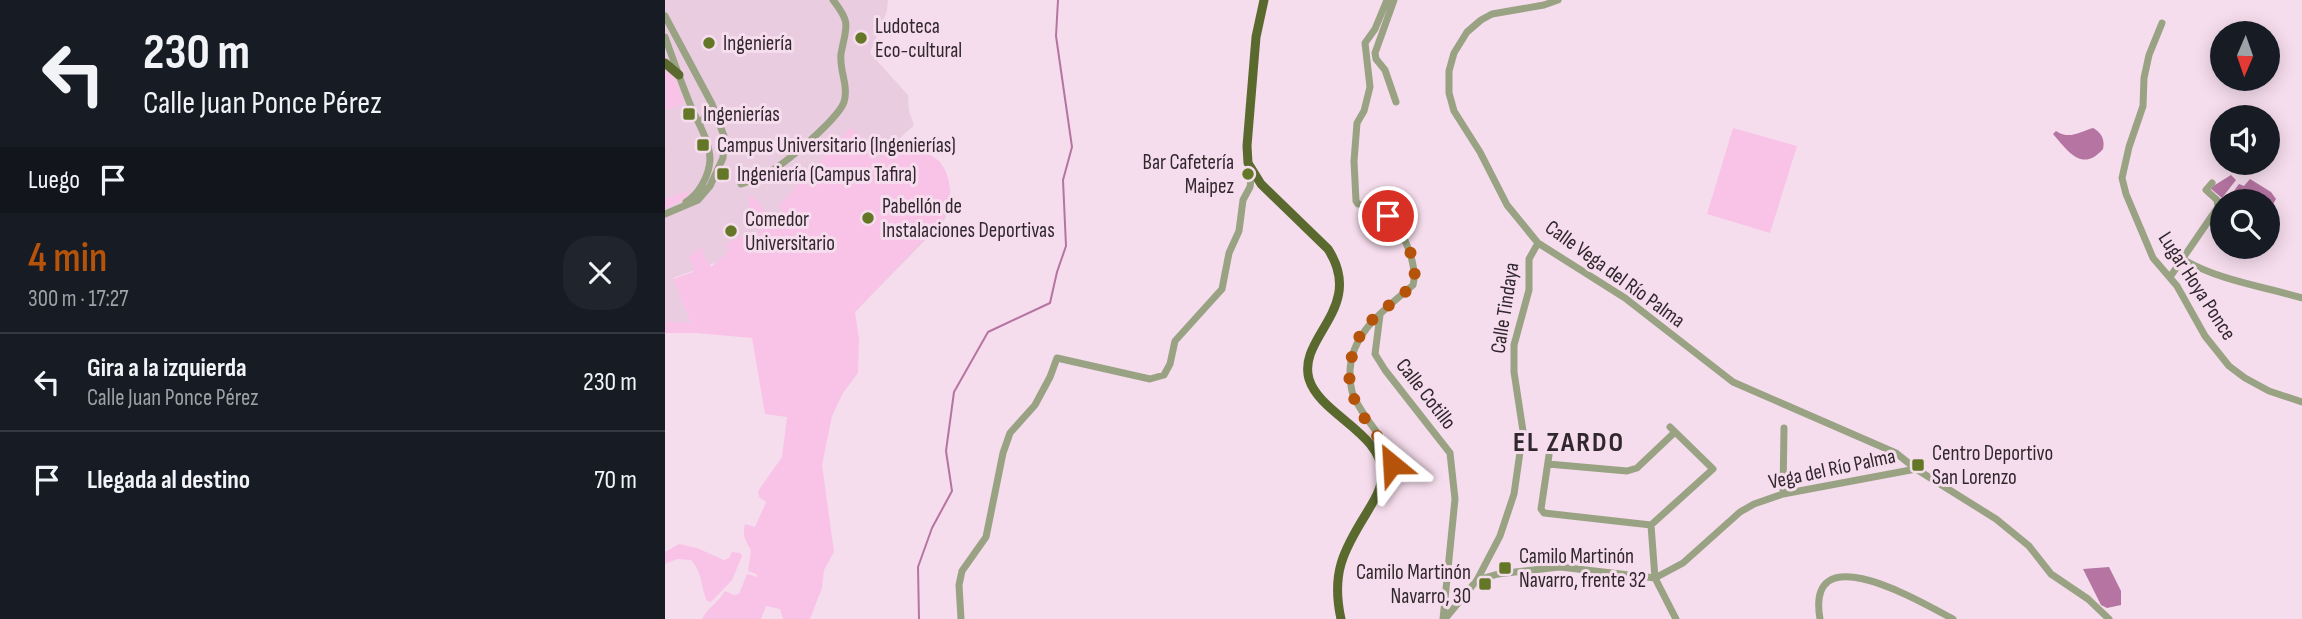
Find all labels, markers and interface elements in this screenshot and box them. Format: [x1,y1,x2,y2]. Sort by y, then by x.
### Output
place label: Ludoteca Eco-cultural [875,14,962,63]
north arrow [2210,21,2280,91]
map controls [2210,21,2280,259]
text: 230 m [143,24,250,83]
icon: left [28,28,119,119]
marker: Ludoteca Eco-cultural [853,30,869,46]
place label: Ingeniería [723,31,792,56]
marker: Ingeniería [701,35,717,51]
text: Calle Juan Ponce Pérez [143,84,382,123]
place label: Ingenierías [703,102,780,127]
button: sound [2210,105,2280,175]
marker: Ingenierías [681,106,697,122]
place label: Campus Universitario (Ingenierías) [717,133,956,158]
marker: Campus Universitario (Ingenierías) [695,137,711,153]
place label: Bar Cafetería Maipez [1143,150,1234,199]
icon: arrive [94,161,132,199]
place label: Ingeniería (Campus Tafira) [737,162,917,187]
text: Luego [28,165,80,196]
marker: Ingeniería (Campus Tafira) [715,166,731,182]
marker: Bar Cafetería Maipez [1240,166,1256,182]
pin [1358,186,1418,246]
button: search [2210,189,2280,259]
place label: Pabellón de Instalaciones Deportivas [882,194,1055,243]
icon: arrive [1369,197,1407,235]
place label: Comedor Universitario [745,207,835,256]
marker: Pabellón de Instalaciones Deportivas [860,210,876,226]
street label: Calle Vega del Río Palma [1540,215,1690,333]
marker: Comedor Universitario [723,223,739,239]
street label: Lugar Hoya Ponce [2153,227,2241,345]
text: 4 min [28,233,107,284]
button: close [563,236,637,310]
street label: Calle Tindaya [1485,261,1525,355]
text: 300 m · 17:27 [28,285,129,313]
text: Gira a la izquierda [87,353,247,384]
street label: Calle Cotillo [1391,354,1461,434]
icon: left [28,363,66,401]
text: 230 m [583,367,637,398]
text: Calle Juan Ponce Pérez [87,384,259,412]
district label: EL ZARDO [1513,426,1625,459]
position arrow [1355,427,1429,501]
place label: Centro Deportivo San Lorenzo [1932,441,2053,490]
street label: Vega del Río Palma [1766,443,1898,495]
marker: Centro Deportivo San Lorenzo [1910,457,1926,473]
icon: arrive [28,461,66,499]
text: Llegada al destino [87,465,250,496]
text: 70 m [594,465,637,496]
place label: Camilo Martinón Navarro, frente 32 [1519,544,1646,593]
place label: Camilo Martinón Navarro, 30 [1356,560,1471,609]
marker: Camilo Martinón Navarro, frente 32 [1497,560,1513,576]
marker: Camilo Martinón Navarro, 30 [1477,576,1493,592]

